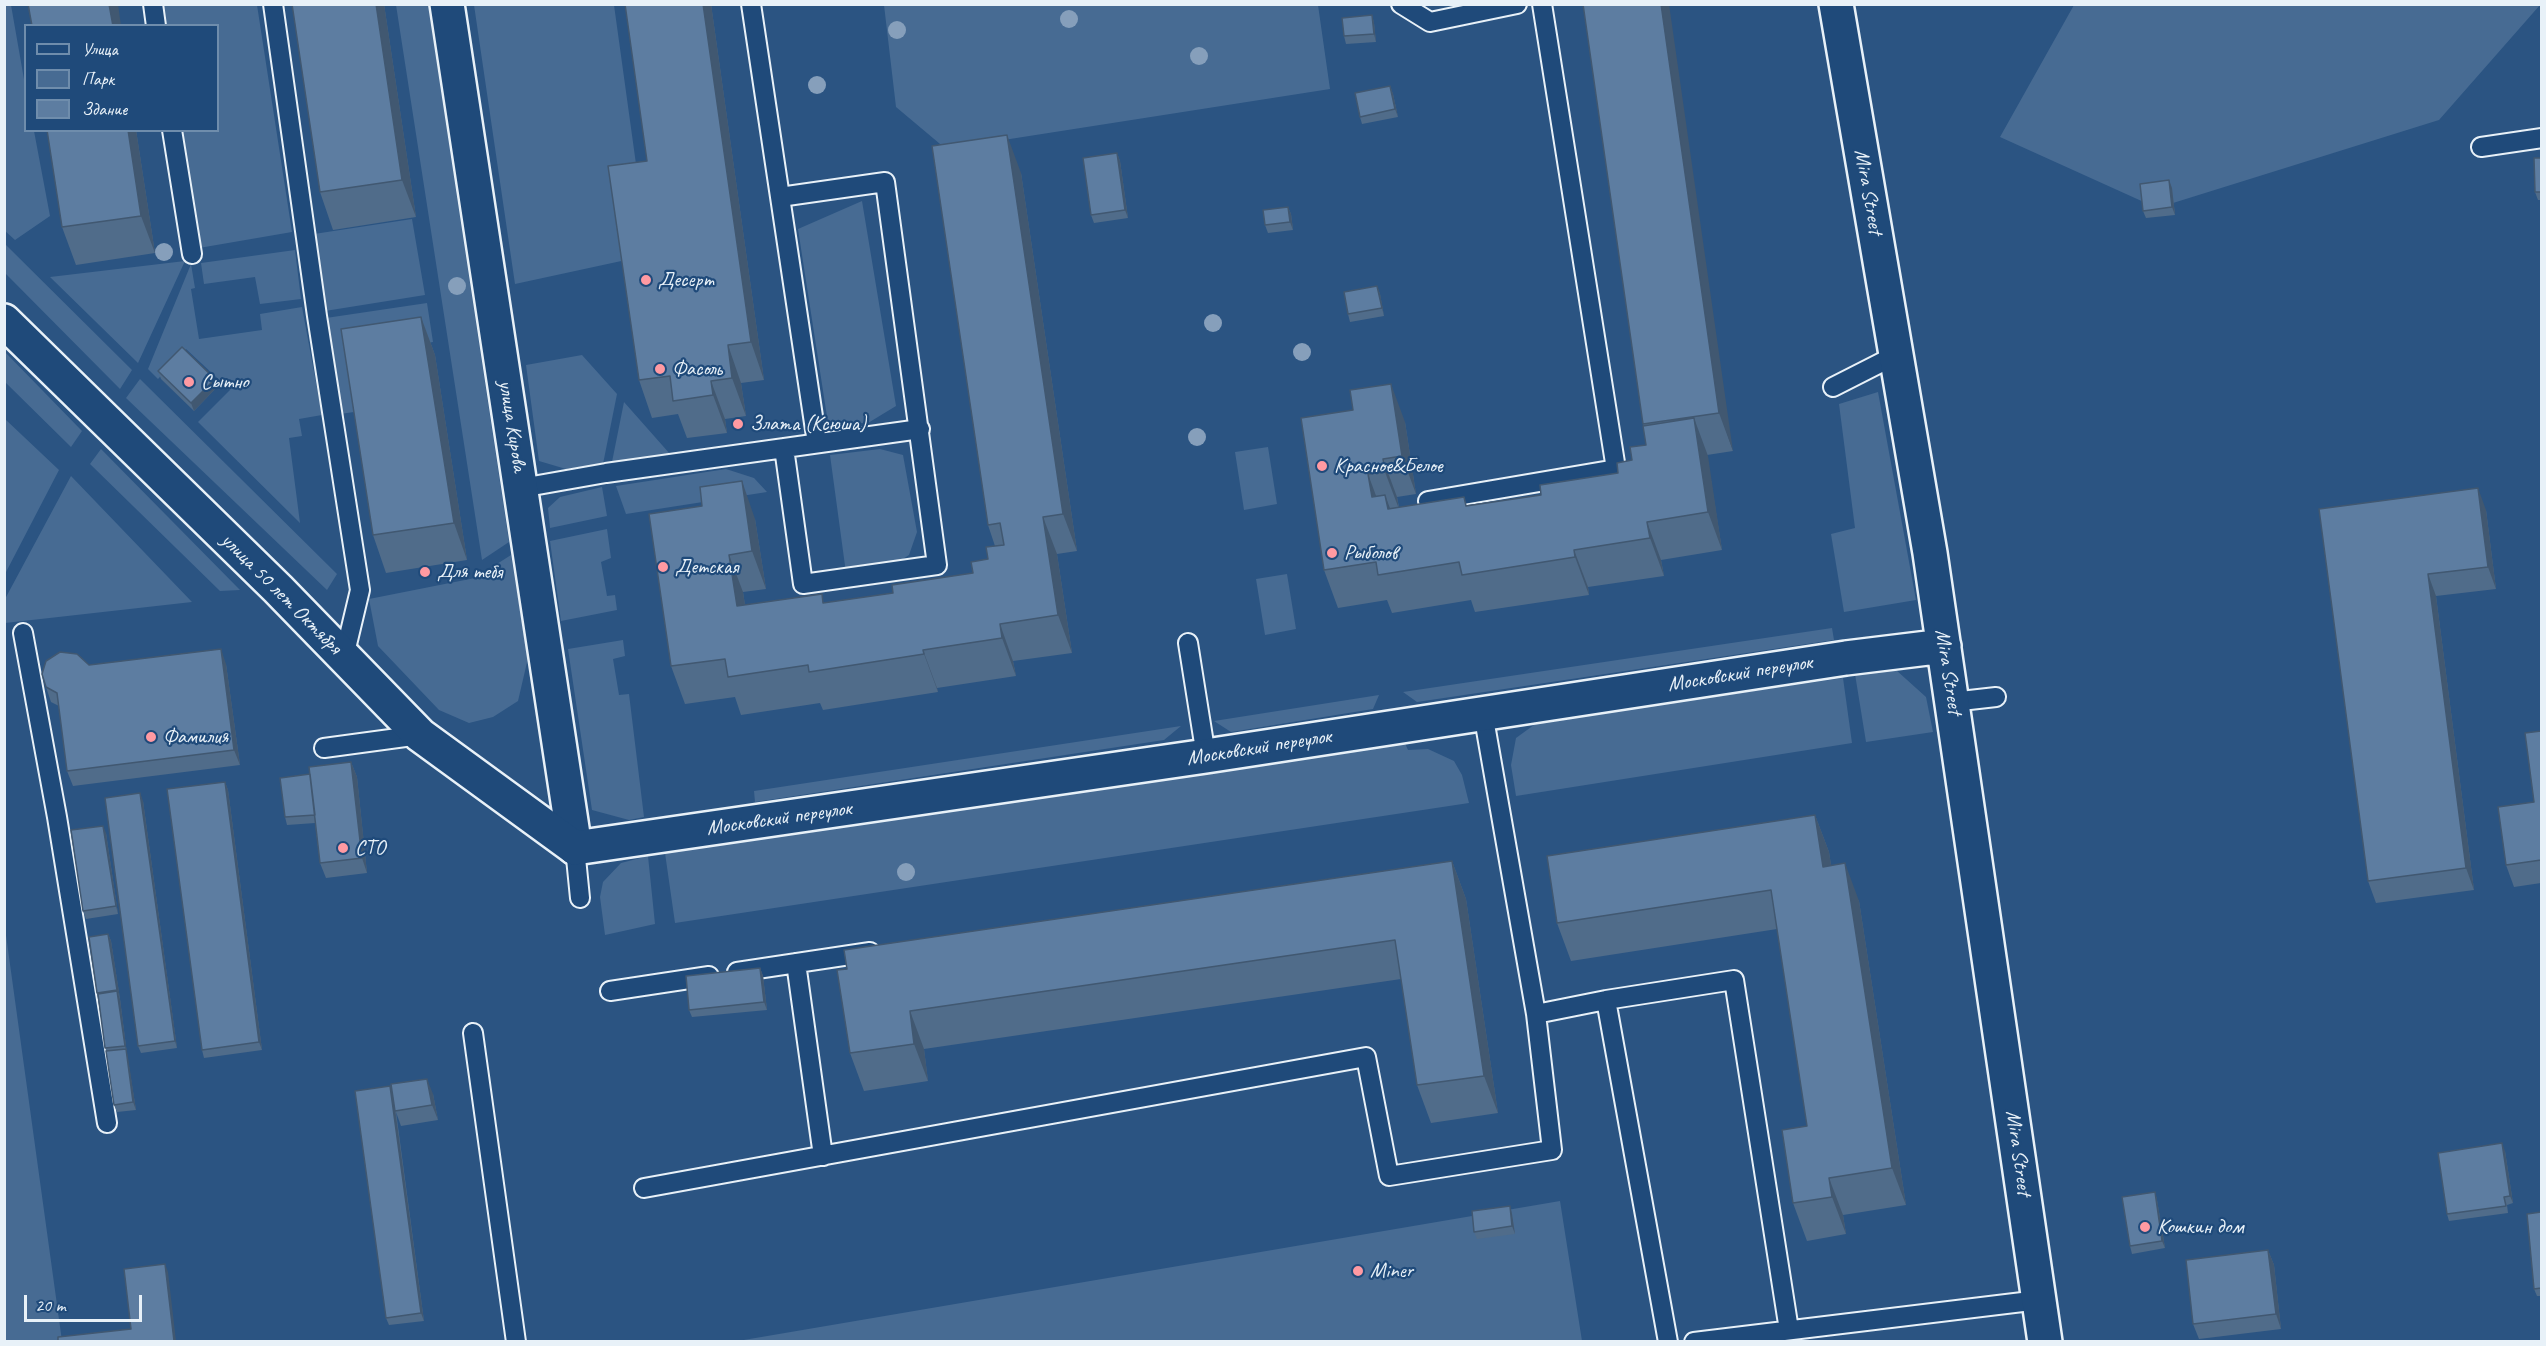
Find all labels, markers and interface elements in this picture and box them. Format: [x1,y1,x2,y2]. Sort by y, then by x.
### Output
legend [24,24,219,132]
text: Улица [82,38,118,60]
text: Парк [82,68,114,90]
text: Здание [82,98,127,120]
street label: Mira Street [1848,147,1888,237]
place label: Десерт [658,267,714,293]
marker: Десерт [639,273,653,287]
place label: Фасоль [672,356,722,382]
marker: Фасоль [653,362,667,376]
place label: Сытно [201,369,249,395]
marker: Сытно [182,375,196,389]
street label: улица Кирова [492,378,532,474]
place label: Злата (Ксюша) [750,411,866,437]
marker: Злата (Ксюша) [731,417,745,431]
place label: Красное&Белое [1334,453,1443,479]
marker: Красное&Белое [1315,459,1329,473]
street label: улица 50 лет Октября [215,528,347,660]
place label: Рыболов [1344,540,1397,566]
marker: Рыболов [1325,546,1339,560]
place label: Детская [675,554,738,580]
place label: Для тебя [437,559,502,585]
marker: Детская [656,560,670,574]
marker: Для тебя [418,565,432,579]
street label: Mira Street [1929,628,1967,716]
street label: Московский переулок [1666,650,1814,698]
place label: Фамилия [163,724,228,750]
street label: Московский переулок [1185,724,1333,772]
marker: Фамилия [144,730,158,744]
street label: Московский переулок [705,796,853,842]
place label: СТО [355,835,385,861]
marker: СТО [336,841,350,855]
street label: Mira Street [2000,1109,2036,1197]
place label: Кошкин дом [2157,1214,2244,1240]
marker: Кошкин дом [2138,1220,2152,1234]
place label: Miner [1370,1258,1413,1284]
marker: Miner [1351,1264,1365,1278]
scale bar [27,1283,146,1321]
text: 20 m [35,1294,66,1316]

